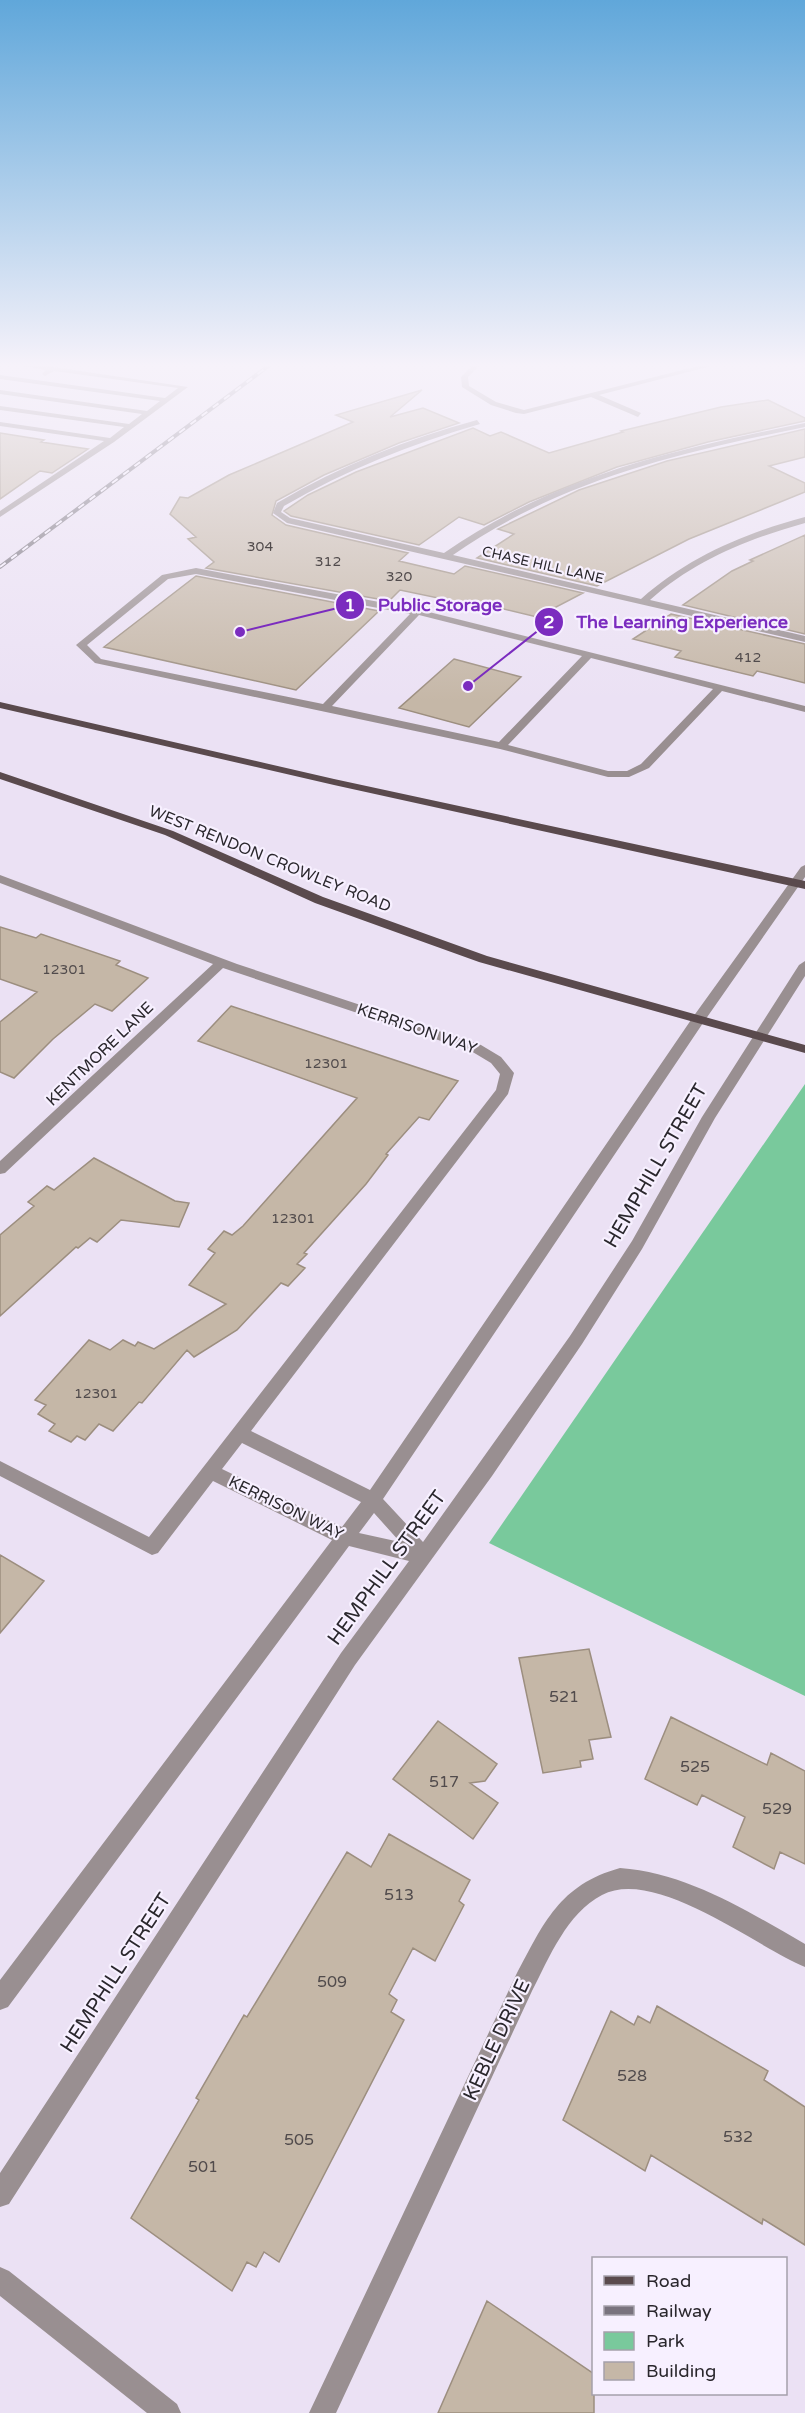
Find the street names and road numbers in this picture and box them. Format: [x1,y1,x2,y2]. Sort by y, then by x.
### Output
street label: CHASE HILL LANE [480,543,606,587]
street label: WEST RENDON CROWLEY ROAD [146,801,394,917]
street label: KENTMORE LANE [42,998,158,1110]
street label: KERRISON WAY [354,999,480,1059]
street label: HEMPHILL STREET [599,1080,713,1252]
street label: KERRISON WAY [225,1472,347,1544]
street label: HEMPHILL STREET [323,1486,451,1650]
street label: HEMPHILL STREET [55,1889,177,2057]
street label: KEBLE DRIVE [458,1976,536,2104]

